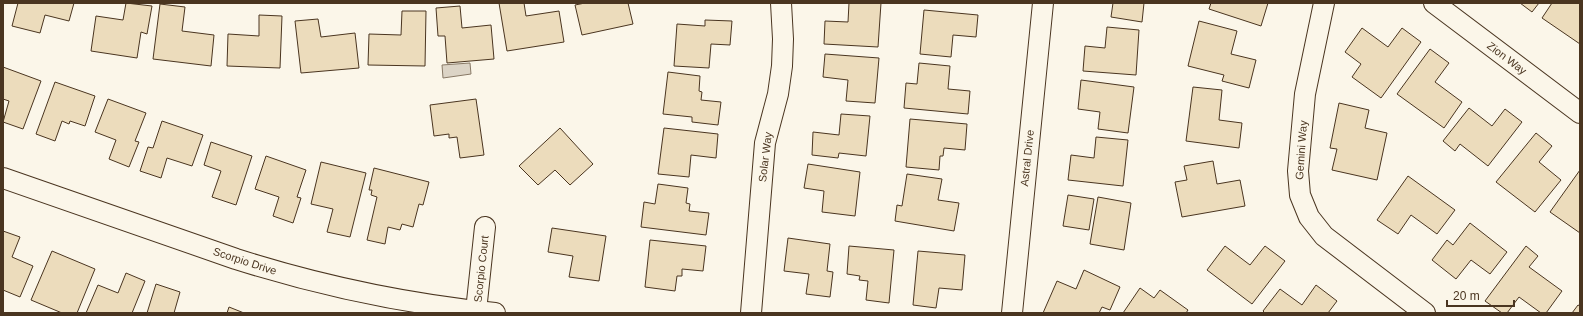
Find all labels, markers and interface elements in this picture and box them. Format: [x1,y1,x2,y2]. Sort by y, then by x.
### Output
street label: Zion Way [1485,39,1529,77]
street label: Gemini Way [1293,119,1309,180]
street label: Astral Drive [1018,129,1036,187]
street label: Solar Way [756,131,774,183]
street label: Scorpio Court [472,235,490,303]
street label: Scorpio Drive [212,245,278,277]
scale bar [1447,282,1514,308]
text: 20 m [1453,289,1480,303]

